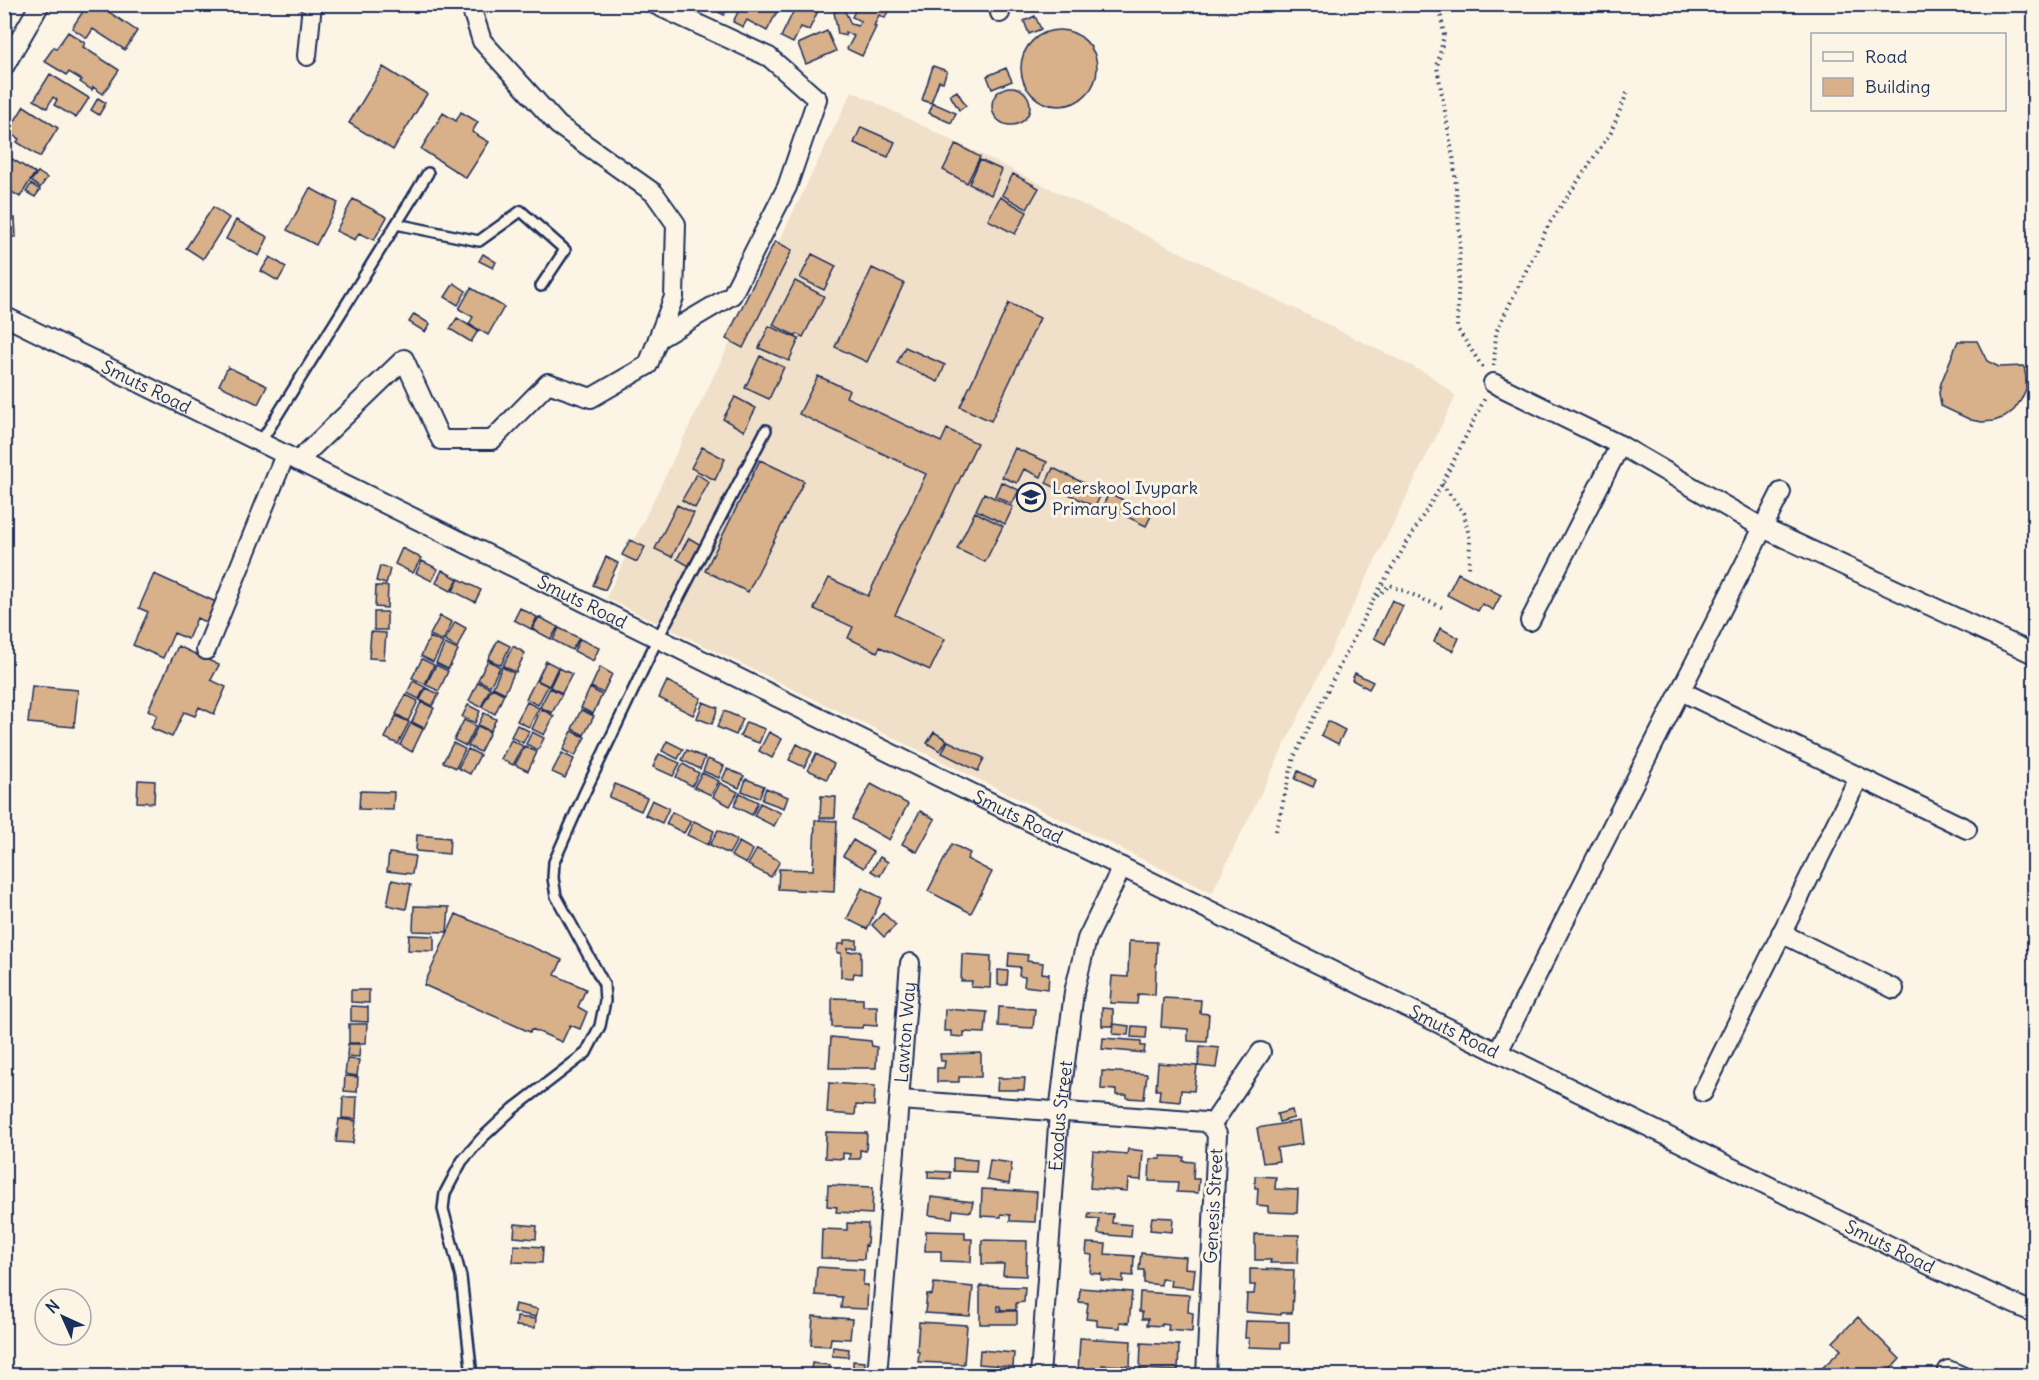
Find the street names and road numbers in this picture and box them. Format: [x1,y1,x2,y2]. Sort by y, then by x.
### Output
street label: Smuts Road [98,355,196,418]
street label: Smuts Road [534,569,631,633]
street label: Smuts Road [970,784,1067,848]
street label: Lawton Way [889,981,920,1083]
street label: Smuts Road [1406,999,1503,1063]
street label: Exodus Street [1043,1059,1077,1172]
street label: Genesis Street [1198,1148,1228,1264]
street label: Smuts Road [1842,1214,1939,1278]

